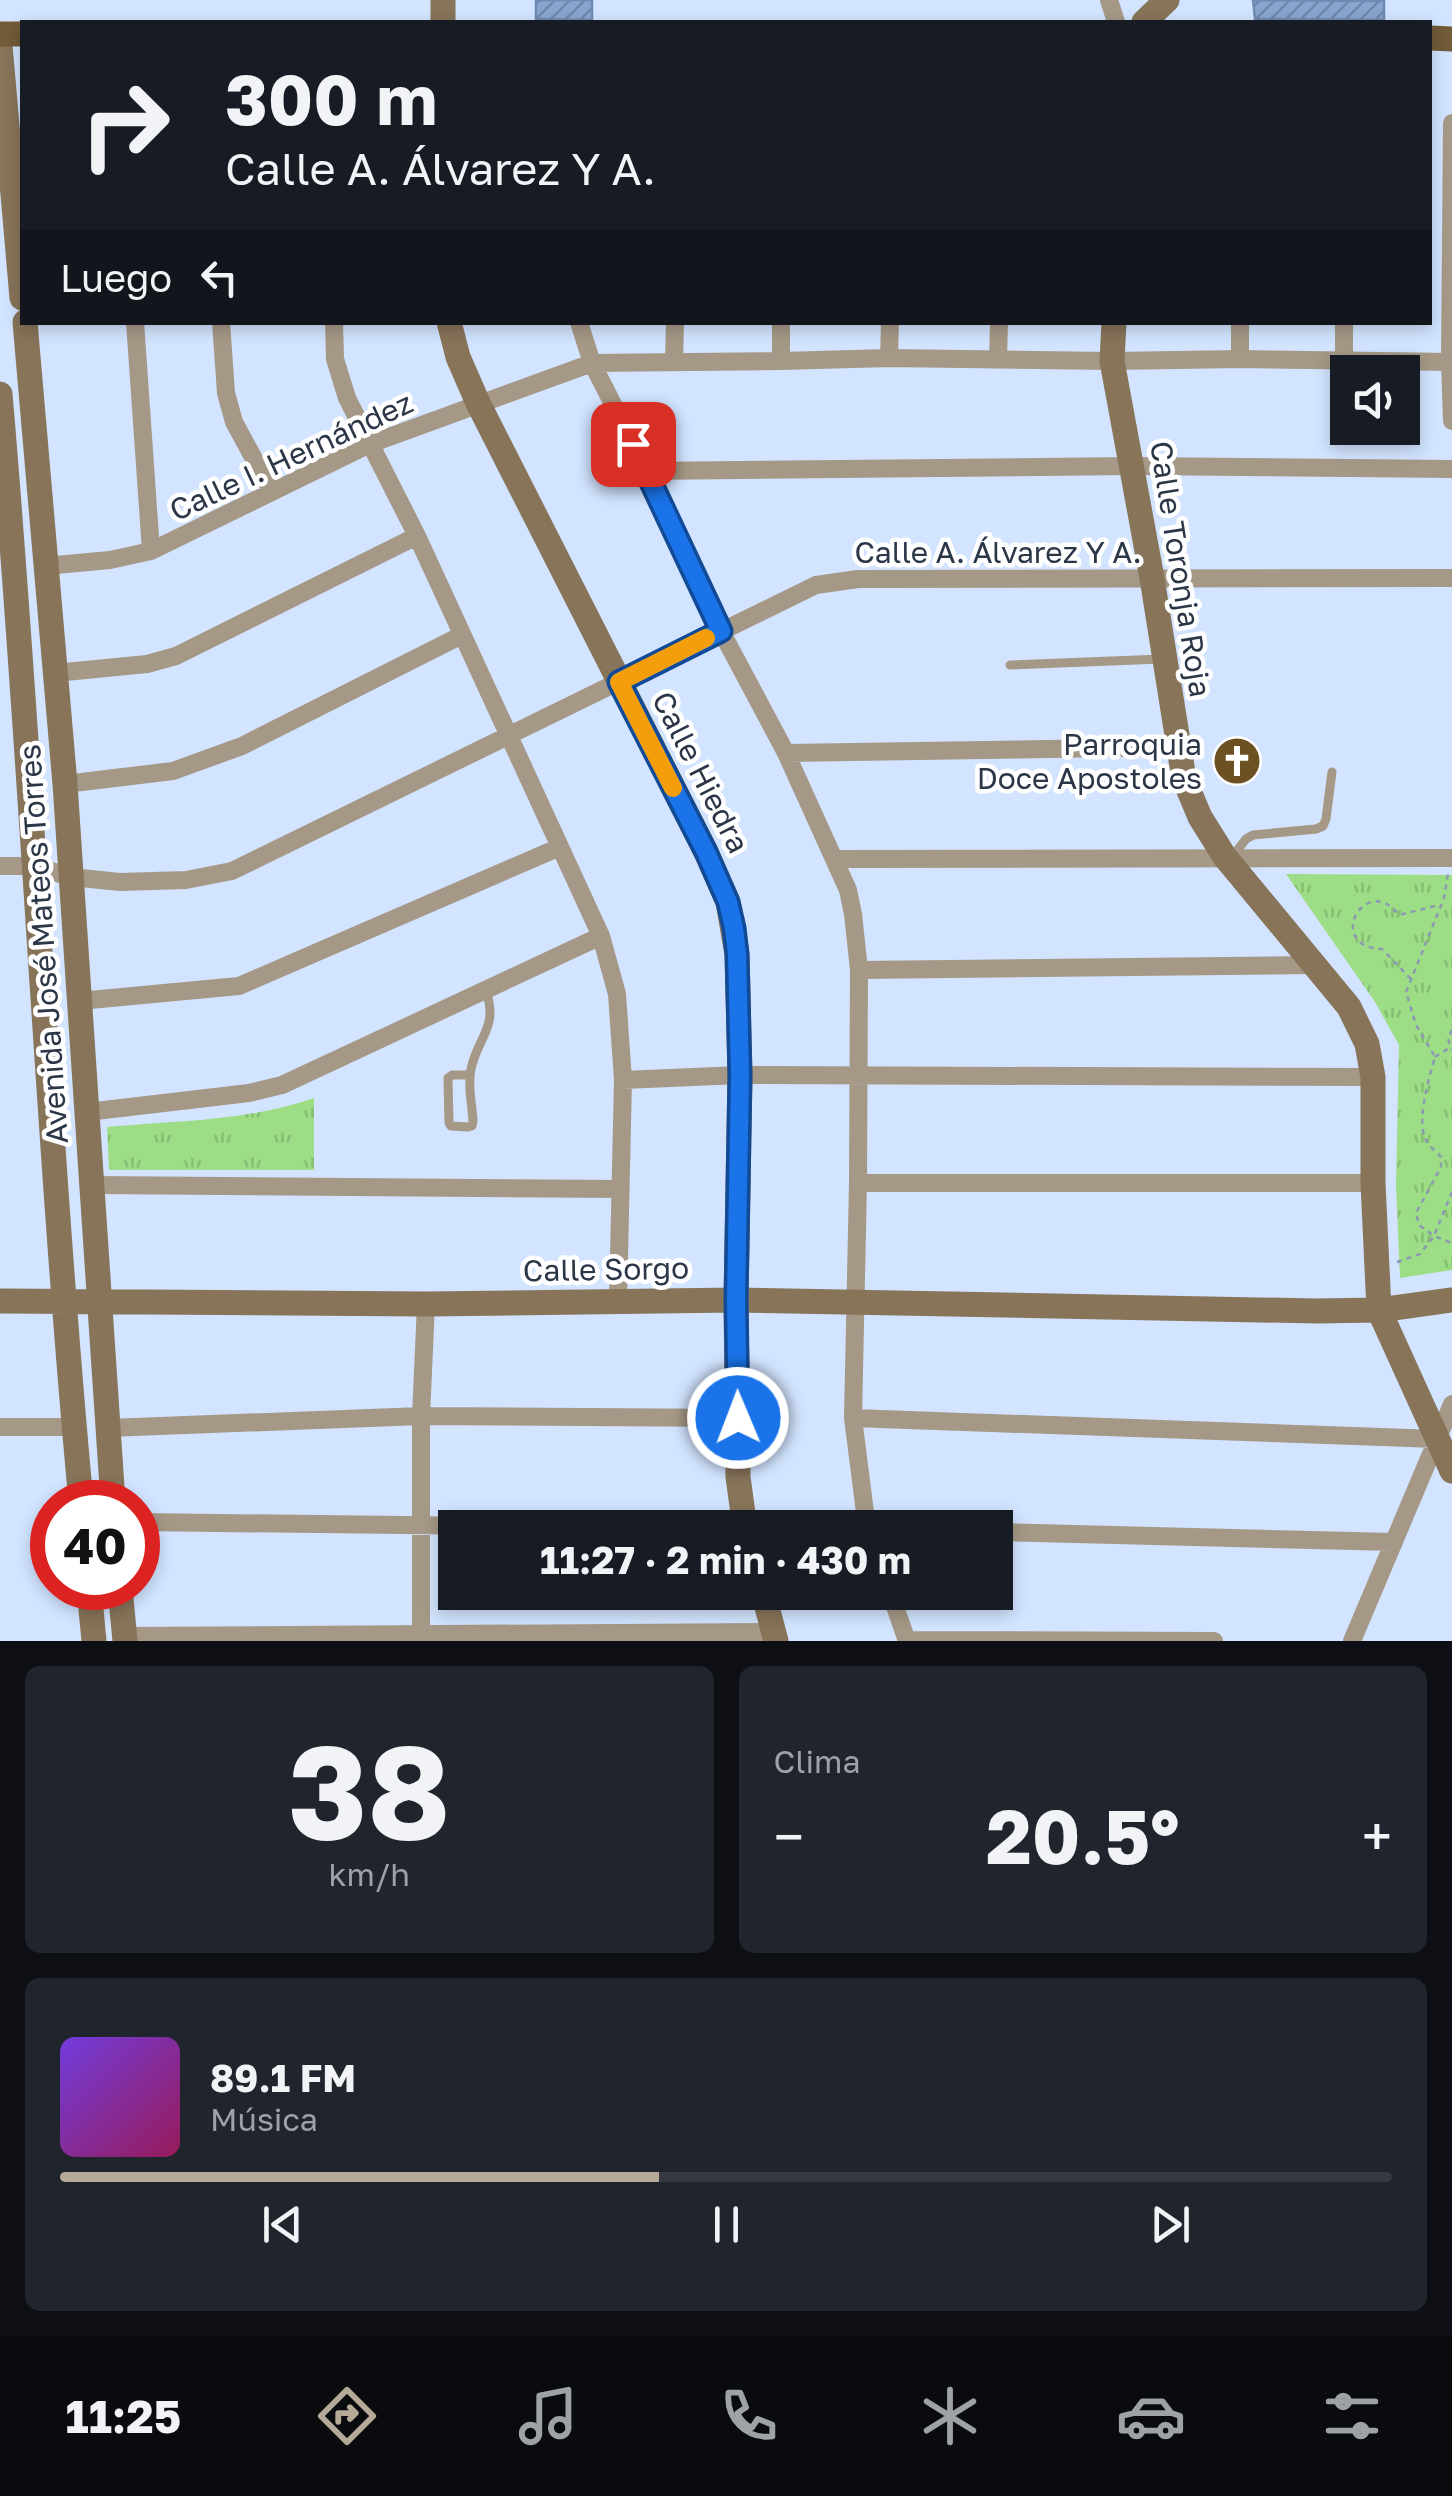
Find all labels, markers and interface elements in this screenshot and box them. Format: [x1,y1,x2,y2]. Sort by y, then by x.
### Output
text: 300 m [225,56,437,140]
icon: right [60,60,190,190]
text: Calle A. Álvarez Y A. [225,141,656,195]
icon: left [192,250,247,305]
text: Luego [60,255,172,300]
map controls [1330,355,1420,445]
button: sound [1330,355,1420,445]
street label: Calle I. Hernández [164,384,418,528]
pin [591,402,676,487]
icon: arrive [606,417,661,472]
street label: Calle Toronja Roja [1143,439,1219,699]
street label: Calle A. Álvarez Y A. [854,534,1142,570]
street label: Calle Hiedra [645,685,757,859]
place label: Parroquia Doce Apostoles [977,726,1202,796]
church icon: Parroquia Doce Apostoles [1211,735,1263,787]
street label: Avenida José Mateos Torres [11,743,75,1145]
street label: Calle Sorgo [523,1250,689,1288]
position arrow [686,1366,790,1470]
speed limit sign: 40 [30,1480,160,1610]
text: 11:27 · 2 min · 430 m [540,1537,911,1582]
text: 38 [288,1712,451,1868]
text: Clima [774,1742,860,1780]
text: 20.5° [986,1790,1180,1881]
text: − [774,1803,804,1869]
text: + [1362,1803,1392,1869]
text: km/h [329,1855,410,1893]
text: 89.1 FM [210,2055,356,2100]
text: Música [210,2100,318,2138]
icon: previous [255,2197,310,2252]
icon: pause [699,2197,754,2252]
icon: next [1143,2197,1198,2252]
icon: directions [312,2381,382,2451]
icon: music [513,2381,583,2451]
icon: phone [714,2381,784,2451]
icon: climate [915,2381,985,2451]
icon: car [1116,2381,1186,2451]
icon: filters [1317,2381,1387,2451]
text: 11:25 [65,2389,181,2443]

